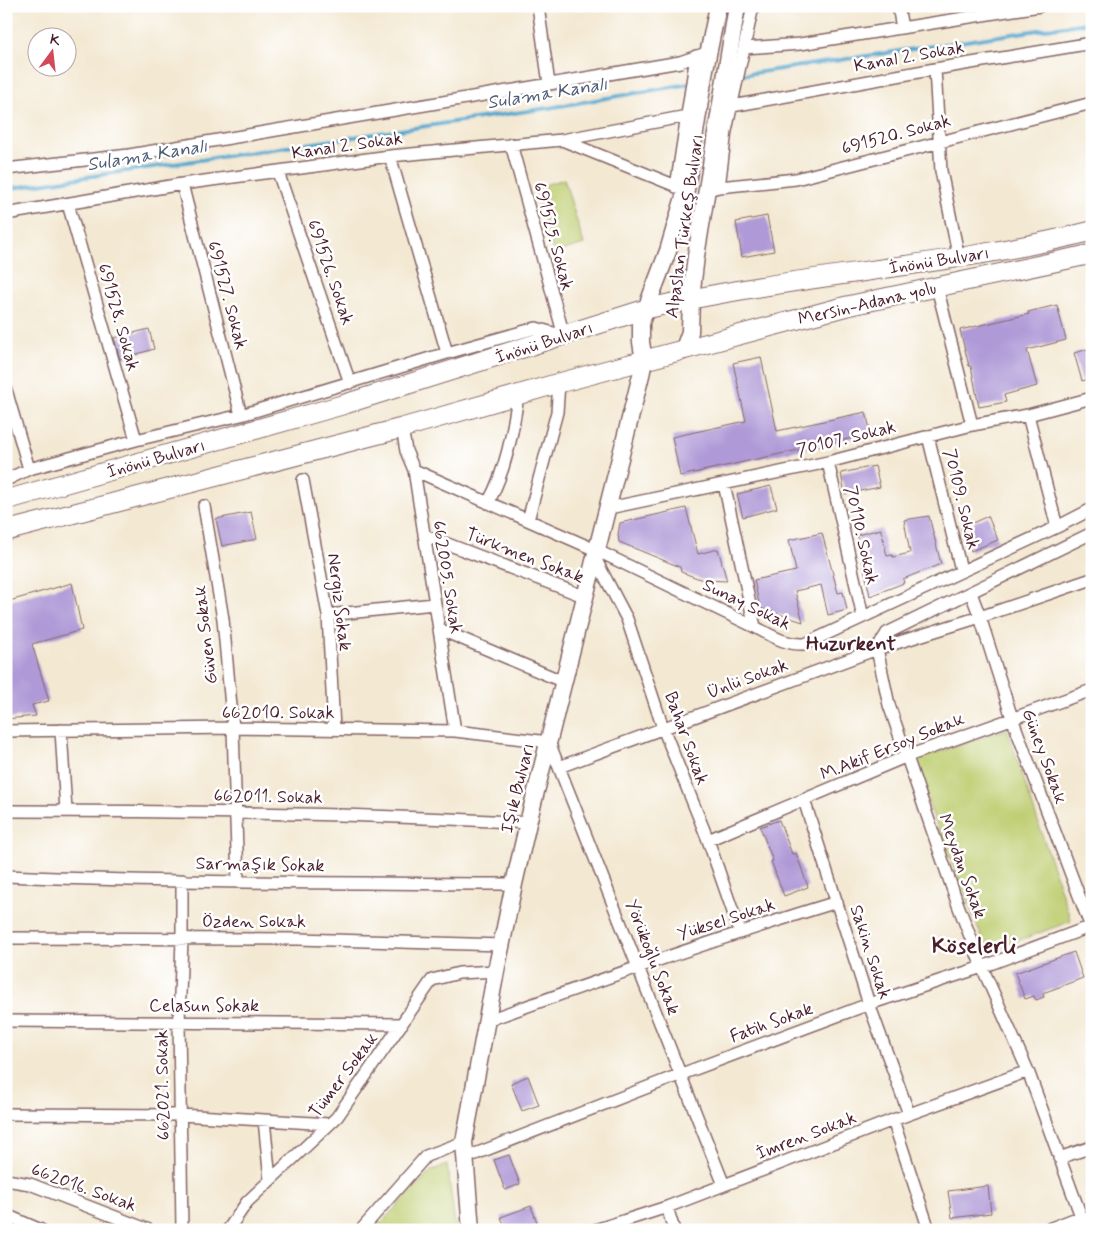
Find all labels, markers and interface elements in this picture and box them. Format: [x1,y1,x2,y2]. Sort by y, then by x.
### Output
north arrow [28,28,78,78]
text: K [48,30,63,51]
street label: Kanal 2. Sokak [852,35,966,79]
water label: Sulama Kanalı [485,71,610,115]
street label: 691520. Sokak [839,109,954,161]
street label: Kanal 2. Sokak [290,126,404,166]
water label: Sulama Kanalı [85,133,210,177]
street label: Alpaslan Türkeş Bulvarı [660,133,710,320]
street label: 691525. Sokak [527,179,579,293]
street label: 691526. Sokak [301,216,359,328]
street label: 691527. Sokak [201,238,253,352]
street label: İnönü Bulvarı [887,241,991,281]
street label: 691528. Sokak [91,261,145,374]
street label: Mersin-Adana yolu [796,276,939,332]
street label: İnönü Bulvarı [493,316,596,370]
street label: 70107. Sokak [794,415,898,463]
street label: İnönü Bulvarı [104,433,208,484]
street label: 70109. Sokak [937,446,985,552]
street label: 70110. Sokak [838,483,884,587]
street label: 662005. Sokak [426,519,468,636]
street label: Türkmen Sokak [462,522,587,590]
street label: Nergiz Sokak [320,552,357,652]
street label: Sunay Sokak [698,573,795,637]
street label: Güven Sokak [188,584,224,686]
district label: Huzurkent [806,631,896,658]
street label: Ünlü Sokak [703,653,792,705]
street label: Bahar Sokak [658,688,714,788]
street label: 662010. Sokak [222,701,334,725]
street label: Güney Sokak [1016,705,1072,807]
street label: M.Akif Ersoy Sokak [817,707,968,787]
street label: Işık Bulvarı [495,741,541,836]
street label: 662011. Sokak [213,784,323,810]
street label: Meydan Sokak [932,811,992,922]
street label: Sarmaşık Sokak [195,852,325,878]
street label: Yüksel Sokak [674,893,778,947]
street label: Yörükoğlu Sokak [619,896,685,1019]
street label: Sakin Sokak [844,902,897,1003]
street label: Özden Sokak [202,910,306,934]
district label: Köselerli [932,933,1016,961]
street label: Celasun Sokak [149,994,259,1018]
street label: Fatih Sokak [727,997,816,1049]
street label: Tümer Sokak [304,1028,384,1123]
street label: 662021. Sokak [150,1029,176,1140]
street label: İmren Sokak [753,1106,860,1166]
street label: 662016. Sokak [28,1158,140,1218]

